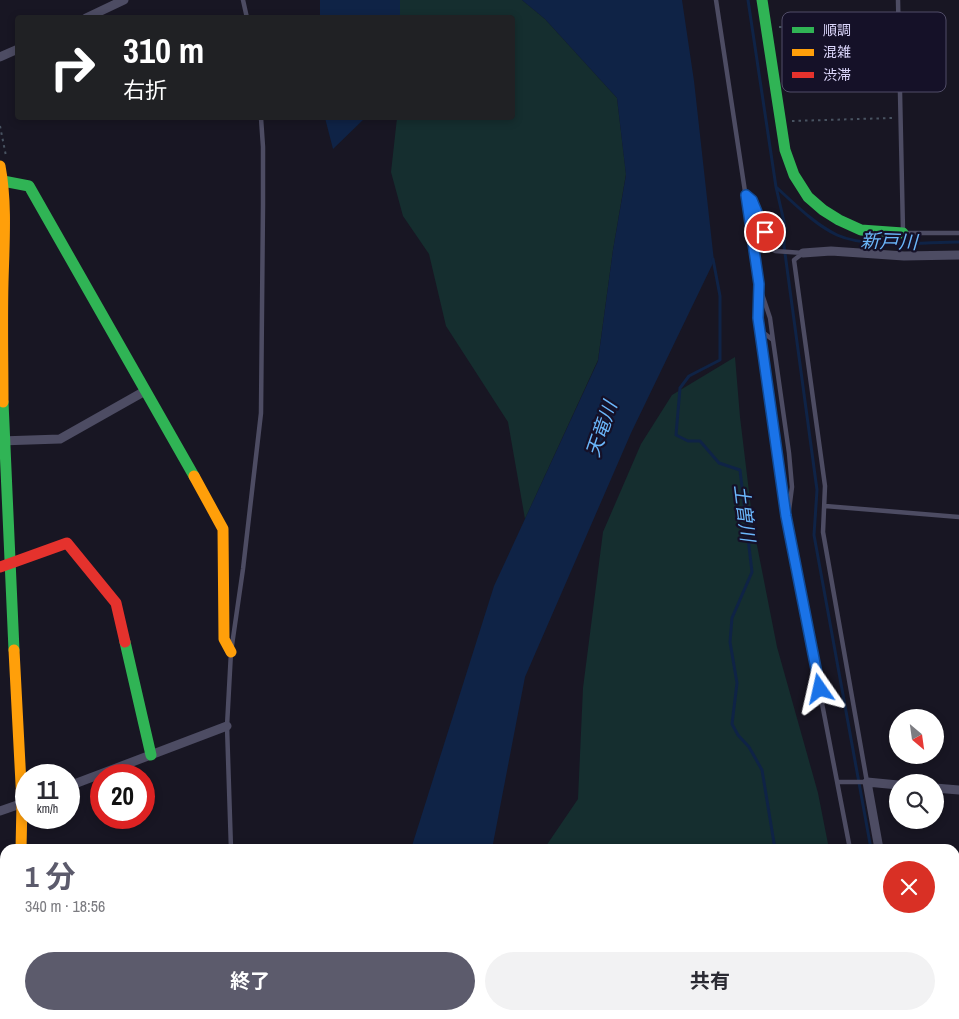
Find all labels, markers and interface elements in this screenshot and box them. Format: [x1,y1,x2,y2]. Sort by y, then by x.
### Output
legend [782,12,946,92]
text: 順調 [823,21,851,39]
text: 310 m [123,27,204,74]
icon: right [40,35,105,100]
text: 混雑 [823,43,851,61]
text: 渋滞 [823,66,851,84]
text: 右折 [123,75,167,105]
pin [744,211,786,253]
icon: arrive [751,218,779,246]
water label: 新戸川 [860,227,920,255]
water label: 天竜川 [579,396,623,460]
water label: 土曽川 [729,483,762,545]
position arrow [793,662,845,714]
north arrow [889,709,944,764]
map controls [889,709,944,829]
speed limit sign: 20 [90,764,155,829]
text: 11 [37,773,58,807]
button: search [889,774,944,829]
text: km/h [37,801,58,817]
text: 1 分 [25,856,76,896]
button: close [883,861,935,913]
text: 340 m · 18:56 [25,895,105,917]
button: 終了 [25,952,475,1010]
button: 共有 [485,952,935,1010]

